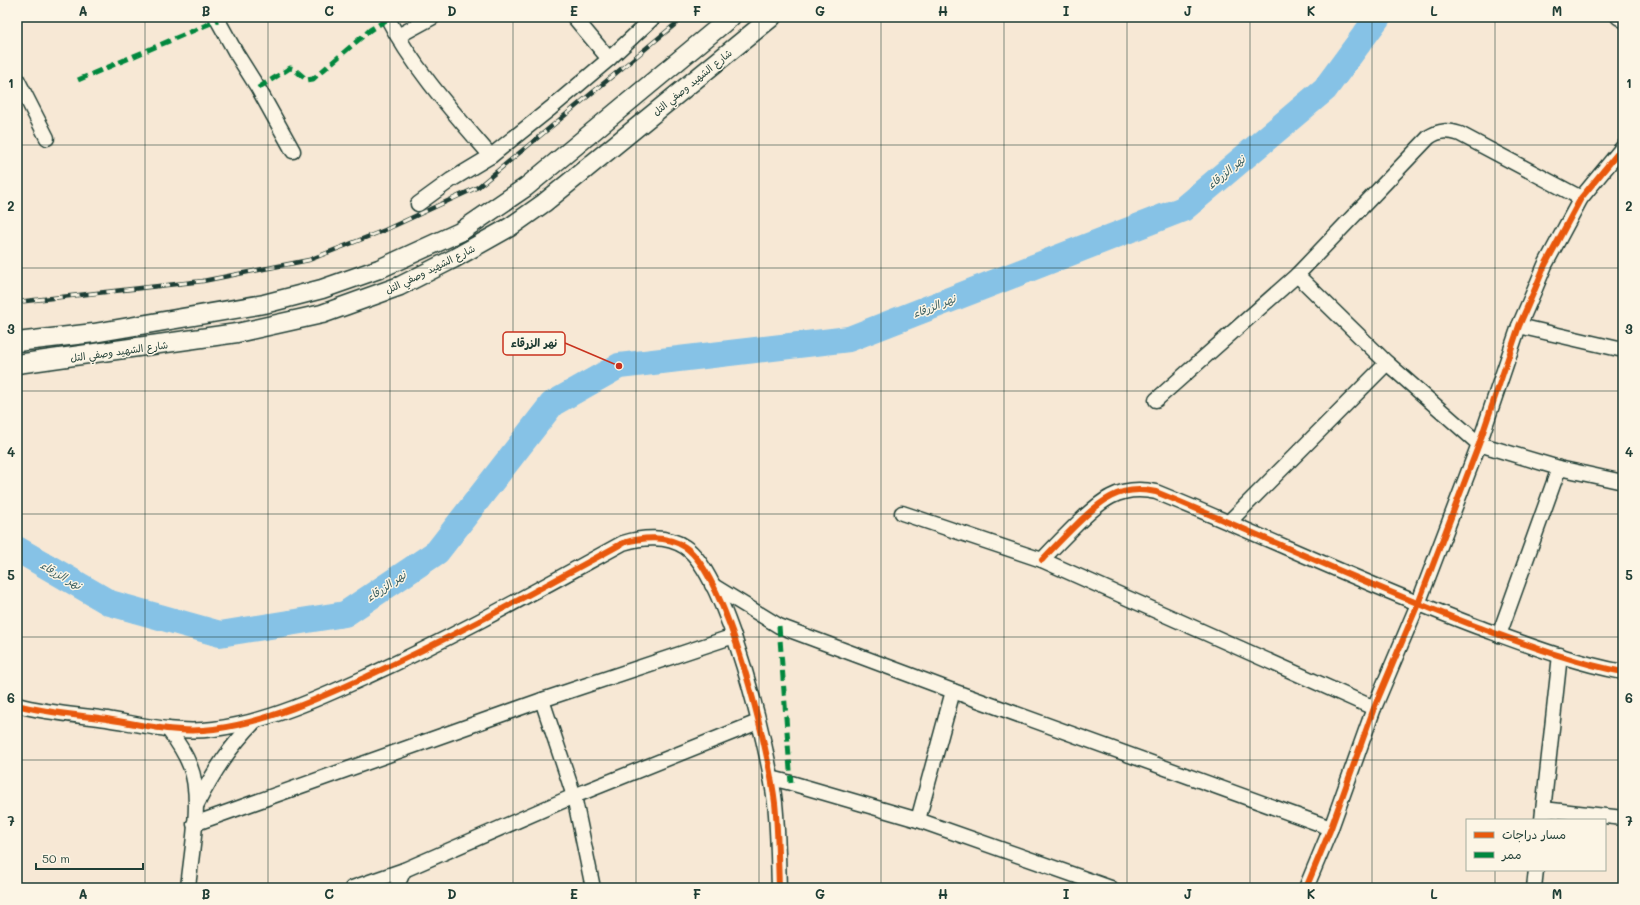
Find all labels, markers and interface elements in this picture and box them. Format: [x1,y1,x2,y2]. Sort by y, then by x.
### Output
text: A [78,2,88,19]
text: B [202,2,211,19]
text: C [324,2,334,19]
text: D [447,2,457,19]
text: E [570,2,578,19]
text: F [693,2,701,19]
text: G [815,2,825,19]
text: H [938,2,948,19]
text: I [1063,2,1070,19]
text: J [1184,2,1192,19]
text: K [1307,2,1316,19]
text: L [1430,2,1438,19]
text: M [1552,2,1562,19]
street label: شارع الشهيد وصفي التل [649,45,737,121]
text: 1 [8,74,14,91]
text: 1 [1626,74,1632,91]
water label: نهر الزرقاء [1204,151,1249,192]
text: 2 [7,197,15,214]
text: 2 [1625,197,1633,214]
street label: شارع الشهيد وصفي التل [383,241,479,300]
water label: نهر الزرقاء [910,290,959,321]
text: 3 [7,320,15,337]
text: 3 [1625,320,1633,337]
callout: نهر الزرقاء [503,332,565,355]
text: نهر الزرقاء [511,335,557,350]
street label: شارع الشهيد وصفي التل [69,337,169,368]
text: 4 [7,443,15,460]
text: 4 [1625,443,1633,460]
water label: نهر الزرقاء [38,557,86,593]
text: 5 [7,566,15,583]
water label: نهر الزرقاء [363,566,410,604]
text: 5 [1625,566,1633,583]
text: 6 [7,689,15,706]
text: 6 [1625,689,1633,706]
text: 7 [7,812,15,829]
text: 7 [1625,812,1633,829]
legend [1466,819,1606,871]
text: مسار دراجات [1502,826,1566,843]
scale bar [36,845,143,871]
text: ممر [1501,846,1521,862]
text: 50 m [42,850,70,866]
text: A [78,885,88,902]
text: B [202,885,211,902]
text: C [324,885,334,902]
text: D [447,885,457,902]
text: E [570,885,578,902]
text: F [693,885,701,902]
text: G [815,885,825,902]
text: H [938,885,948,902]
text: I [1063,885,1070,902]
text: J [1184,885,1192,902]
text: K [1307,885,1316,902]
text: L [1430,885,1438,902]
text: M [1552,885,1562,902]

